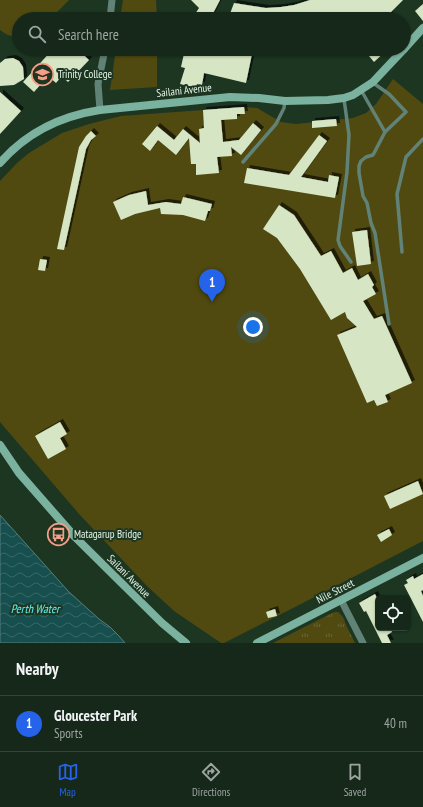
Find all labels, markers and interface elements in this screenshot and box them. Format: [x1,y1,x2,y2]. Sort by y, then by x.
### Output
search box [12,12,411,56]
icon: search [26,23,48,45]
text: Search here [58,25,119,44]
school or university icon: Trinity College [30,61,56,87]
place label: Trinity College [58,67,113,81]
street label: Sailani Avenue [156,80,213,100]
pin: 1 [199,269,225,302]
your location [243,317,263,337]
bus stop icon: Matagarup Bridge [45,521,71,547]
place label: Matagarup Bridge [74,527,142,541]
street label: Sailani Avenue [104,551,154,601]
street label: Nile Street [314,576,356,606]
map controls [375,595,411,631]
button: locate [375,595,411,631]
water label: Perth Water [11,601,61,616]
text: Nearby [16,658,59,680]
text: Gloucester Park [54,706,137,725]
text: 1 [26,715,32,732]
text: 40 m [384,715,407,732]
text: Sports [54,725,83,742]
tab: Map [57,761,79,799]
tab: Directions [192,761,230,799]
tab: Saved [344,761,366,799]

